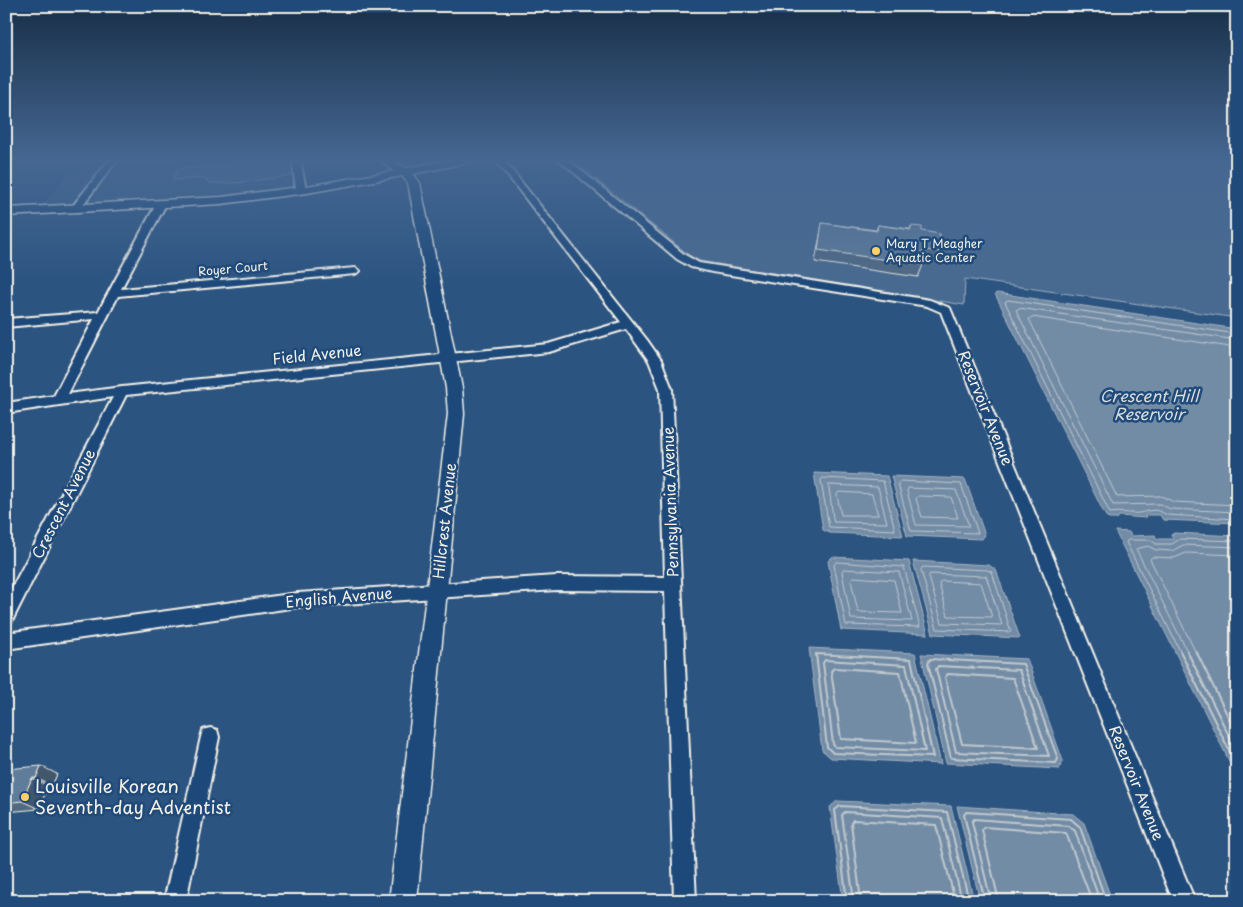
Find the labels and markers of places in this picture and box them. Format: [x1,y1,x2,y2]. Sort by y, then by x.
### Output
place label: Mary T Meagher Aquatic Center [886,234,983,266]
marker: Mary T Meagher Aquatic Center [870,245,882,257]
place label: Louisville Korean Seventh-day Adventist [35,772,231,820]
marker: Louisville Korean Seventh-day Adventist [19,791,31,803]

